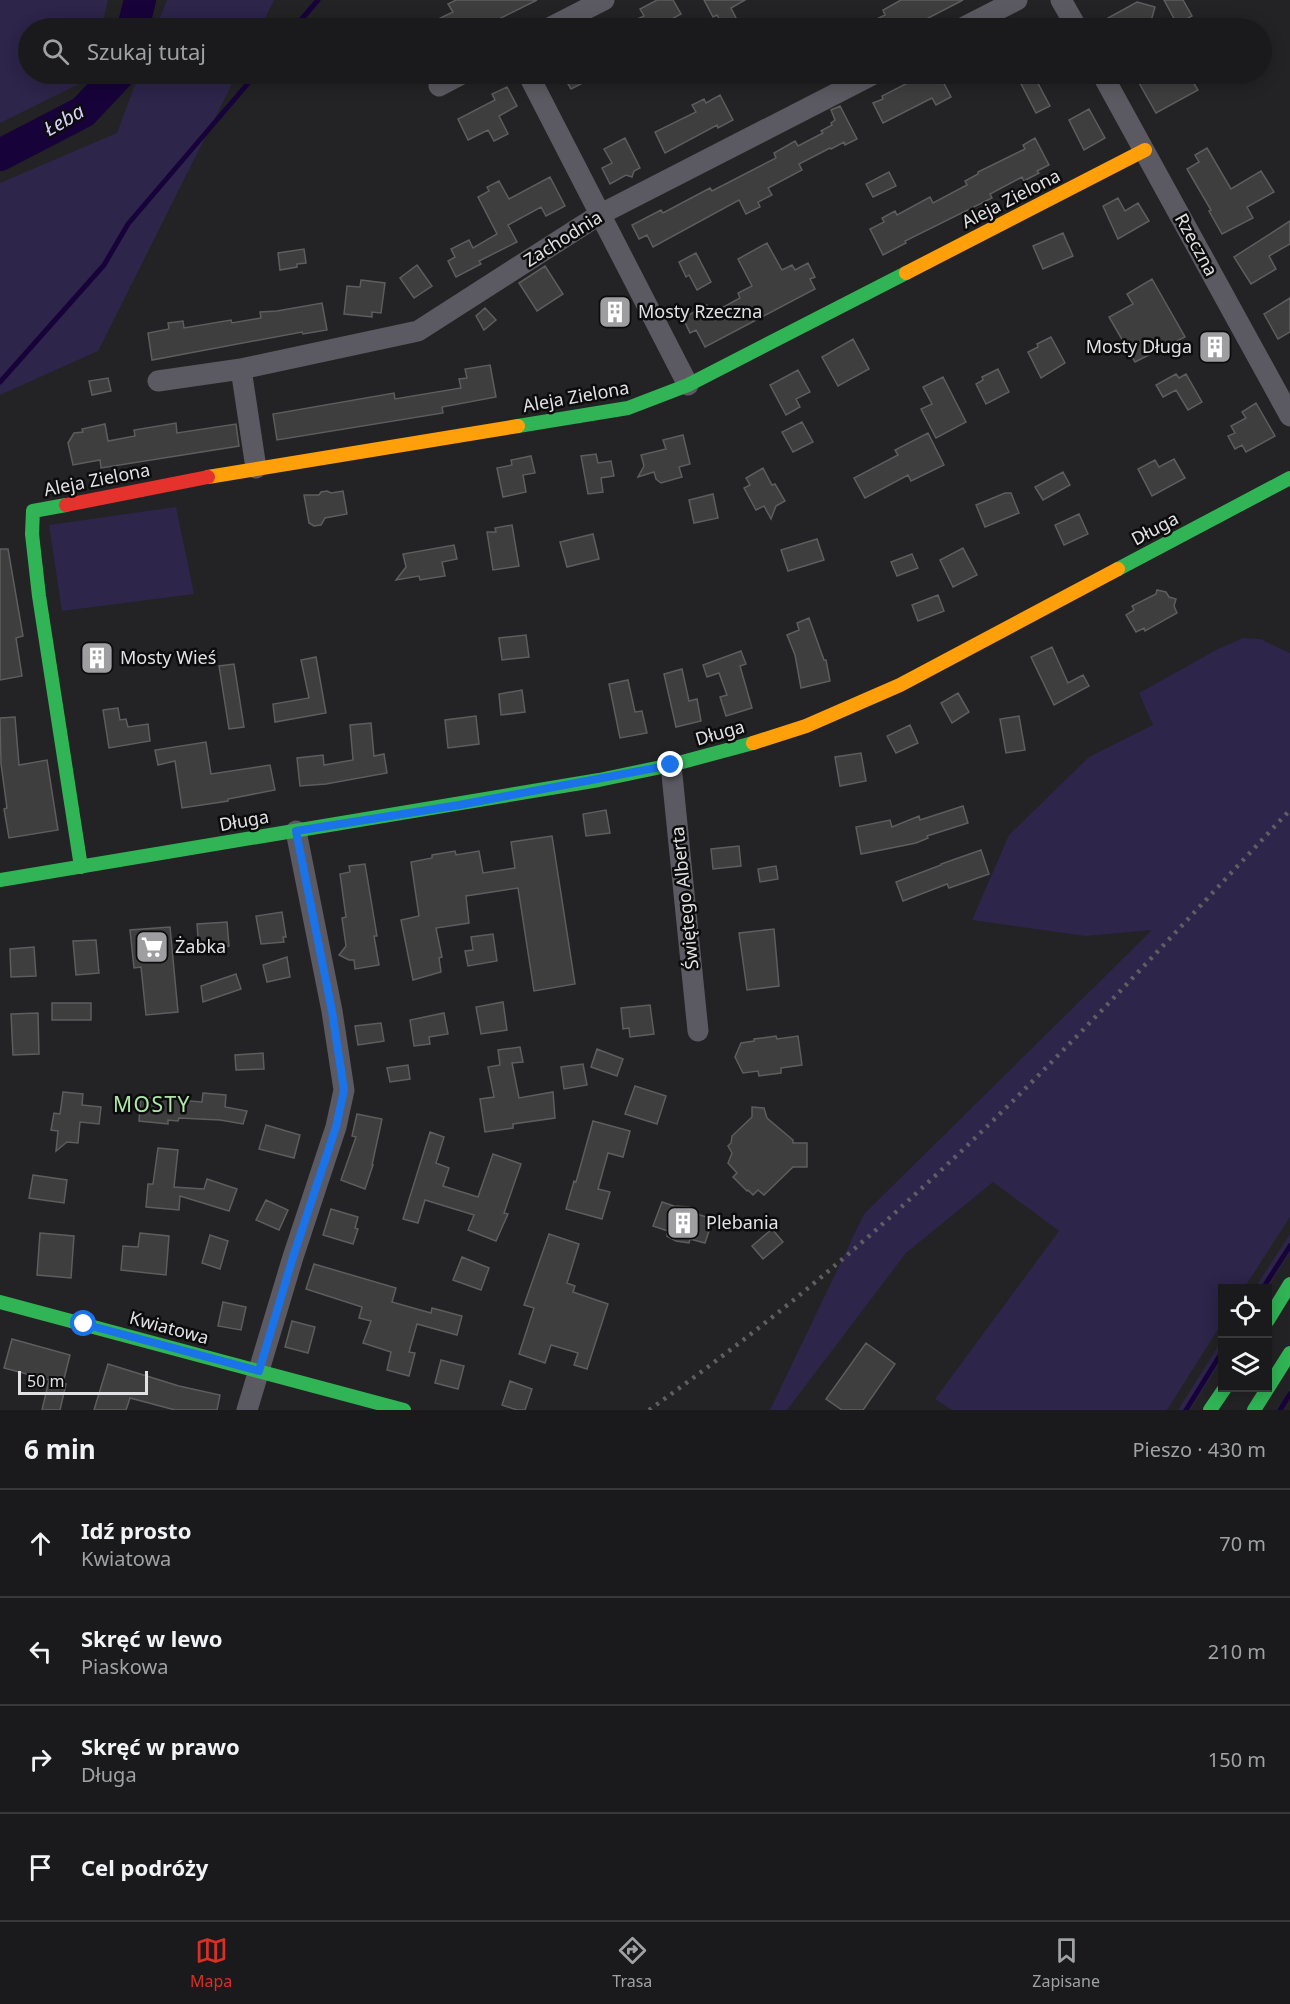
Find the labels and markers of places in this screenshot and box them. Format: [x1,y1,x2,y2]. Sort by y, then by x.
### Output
building icon: Mosty Rzeczna [597,294,633,330]
place label: Mosty Rzeczna [638,299,762,323]
building icon: Mosty Długa [1197,329,1233,365]
place label: Mosty Długa [1086,334,1192,358]
building icon: Mosty Wieś [79,640,115,676]
place label: Mosty Wieś [120,645,216,669]
supermarket icon: Żabka [134,929,170,965]
place label: Żabka [175,934,226,958]
building icon: Plebania [665,1205,701,1241]
place label: Plebania [706,1210,779,1234]

